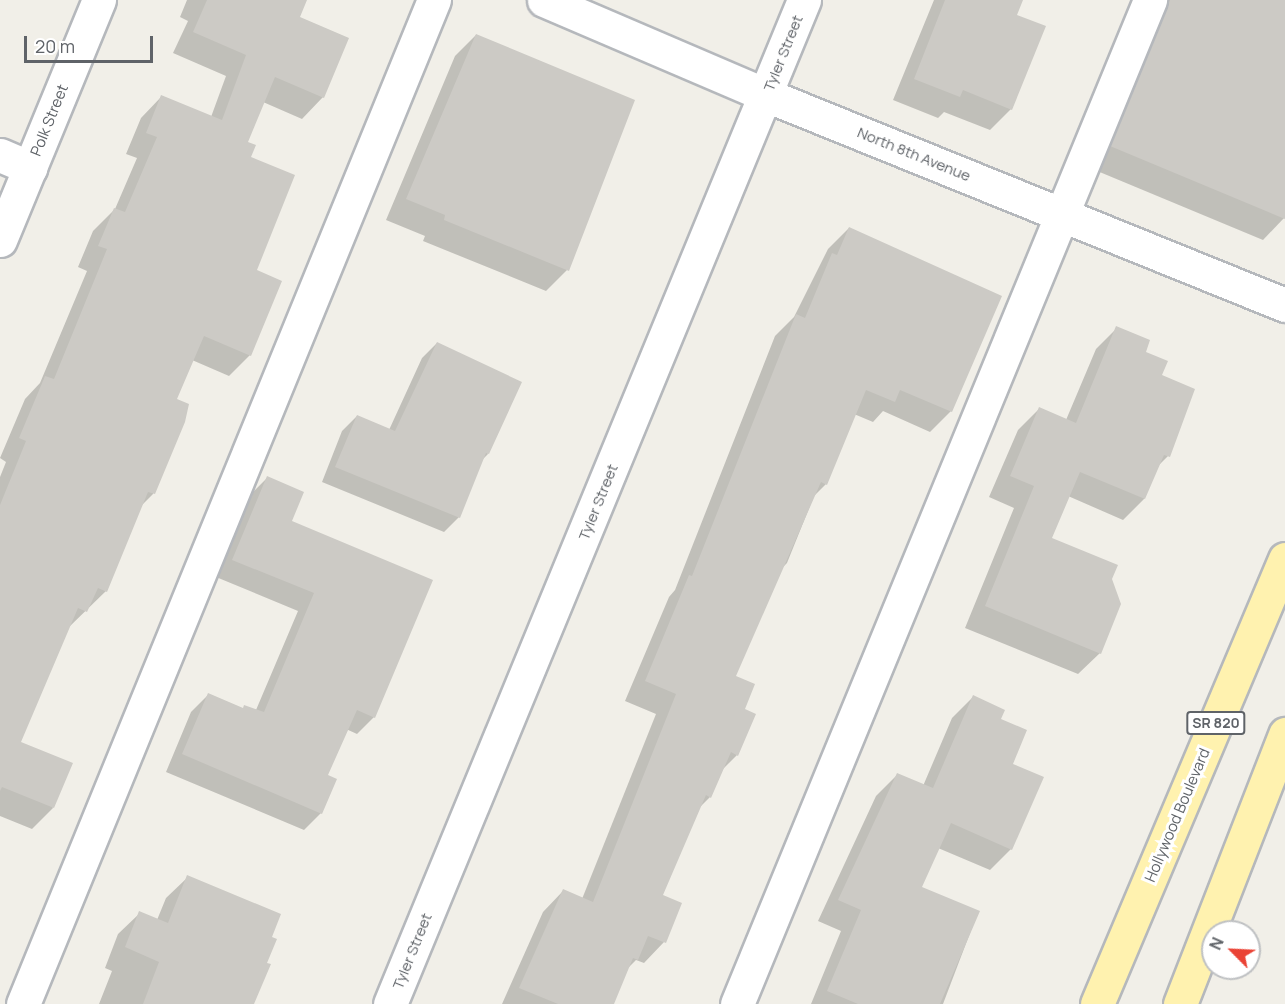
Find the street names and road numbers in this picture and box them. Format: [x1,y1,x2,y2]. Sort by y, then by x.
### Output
street label: Tyler Street [760,12,806,94]
street label: Polk Street [26,81,72,159]
street label: North 8th Avenue [855,123,973,185]
street label: Tyler Street [575,461,621,543]
road number: SR 820 [1186,712,1246,734]
street label: Hollywood Boulevard [1141,745,1213,885]
street label: Tyler Street [389,910,435,992]

